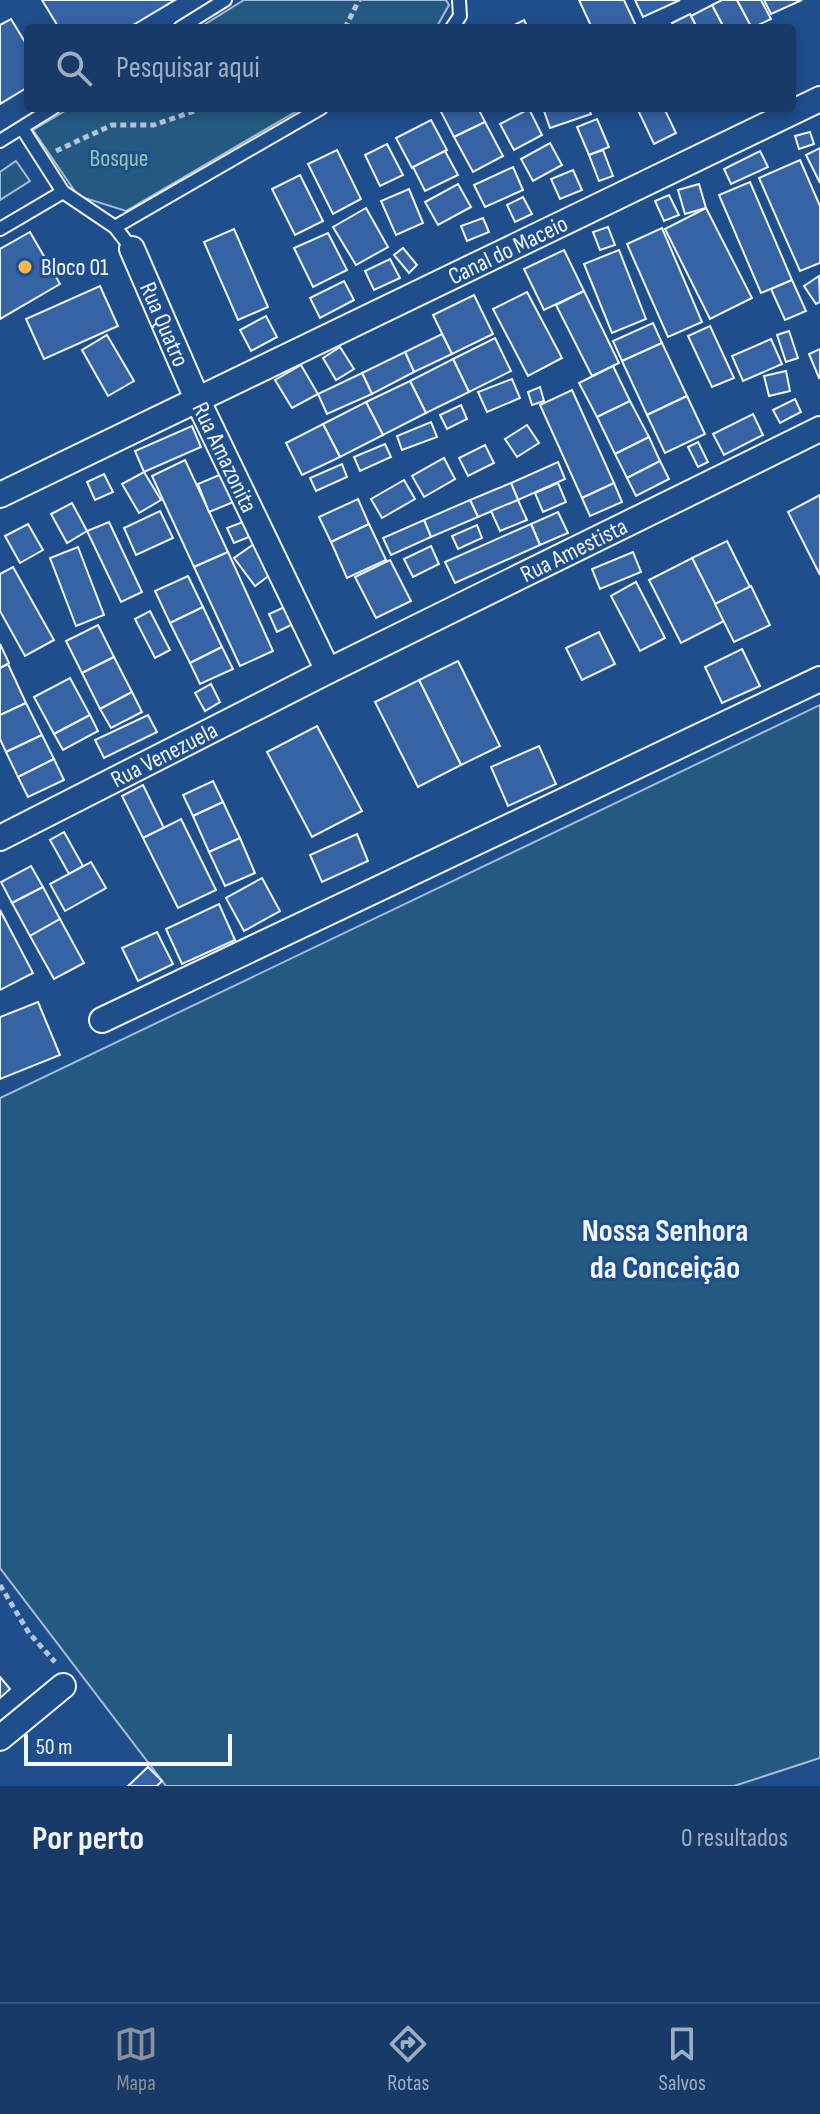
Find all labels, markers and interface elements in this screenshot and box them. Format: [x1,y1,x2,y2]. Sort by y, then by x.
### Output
search box [24,24,796,112]
icon: search [52,46,96,90]
text: Pesquisar aqui [116,50,260,86]
park label: Bosque [90,144,148,173]
street label: Canal do Maceio [443,209,572,291]
place label: Bloco 01 [41,253,109,282]
marker: Bloco 01 [16,258,34,276]
street label: Rua Quatro [134,278,196,371]
street label: Rua Amazonita [186,397,264,517]
street label: Rua Amestista [516,512,632,589]
street label: Rua Venezuela [106,715,222,794]
district label: Nossa Senhora da Conceição [582,1212,748,1288]
scale bar [24,1730,232,1766]
text: 50 m [36,1734,72,1761]
text: Por perto [32,1818,144,1859]
text: 0 resultados [681,1823,788,1854]
tab: Mapa [114,2022,158,2097]
tab: Rotas [386,2022,430,2097]
tab: Salvos [659,2022,706,2097]

